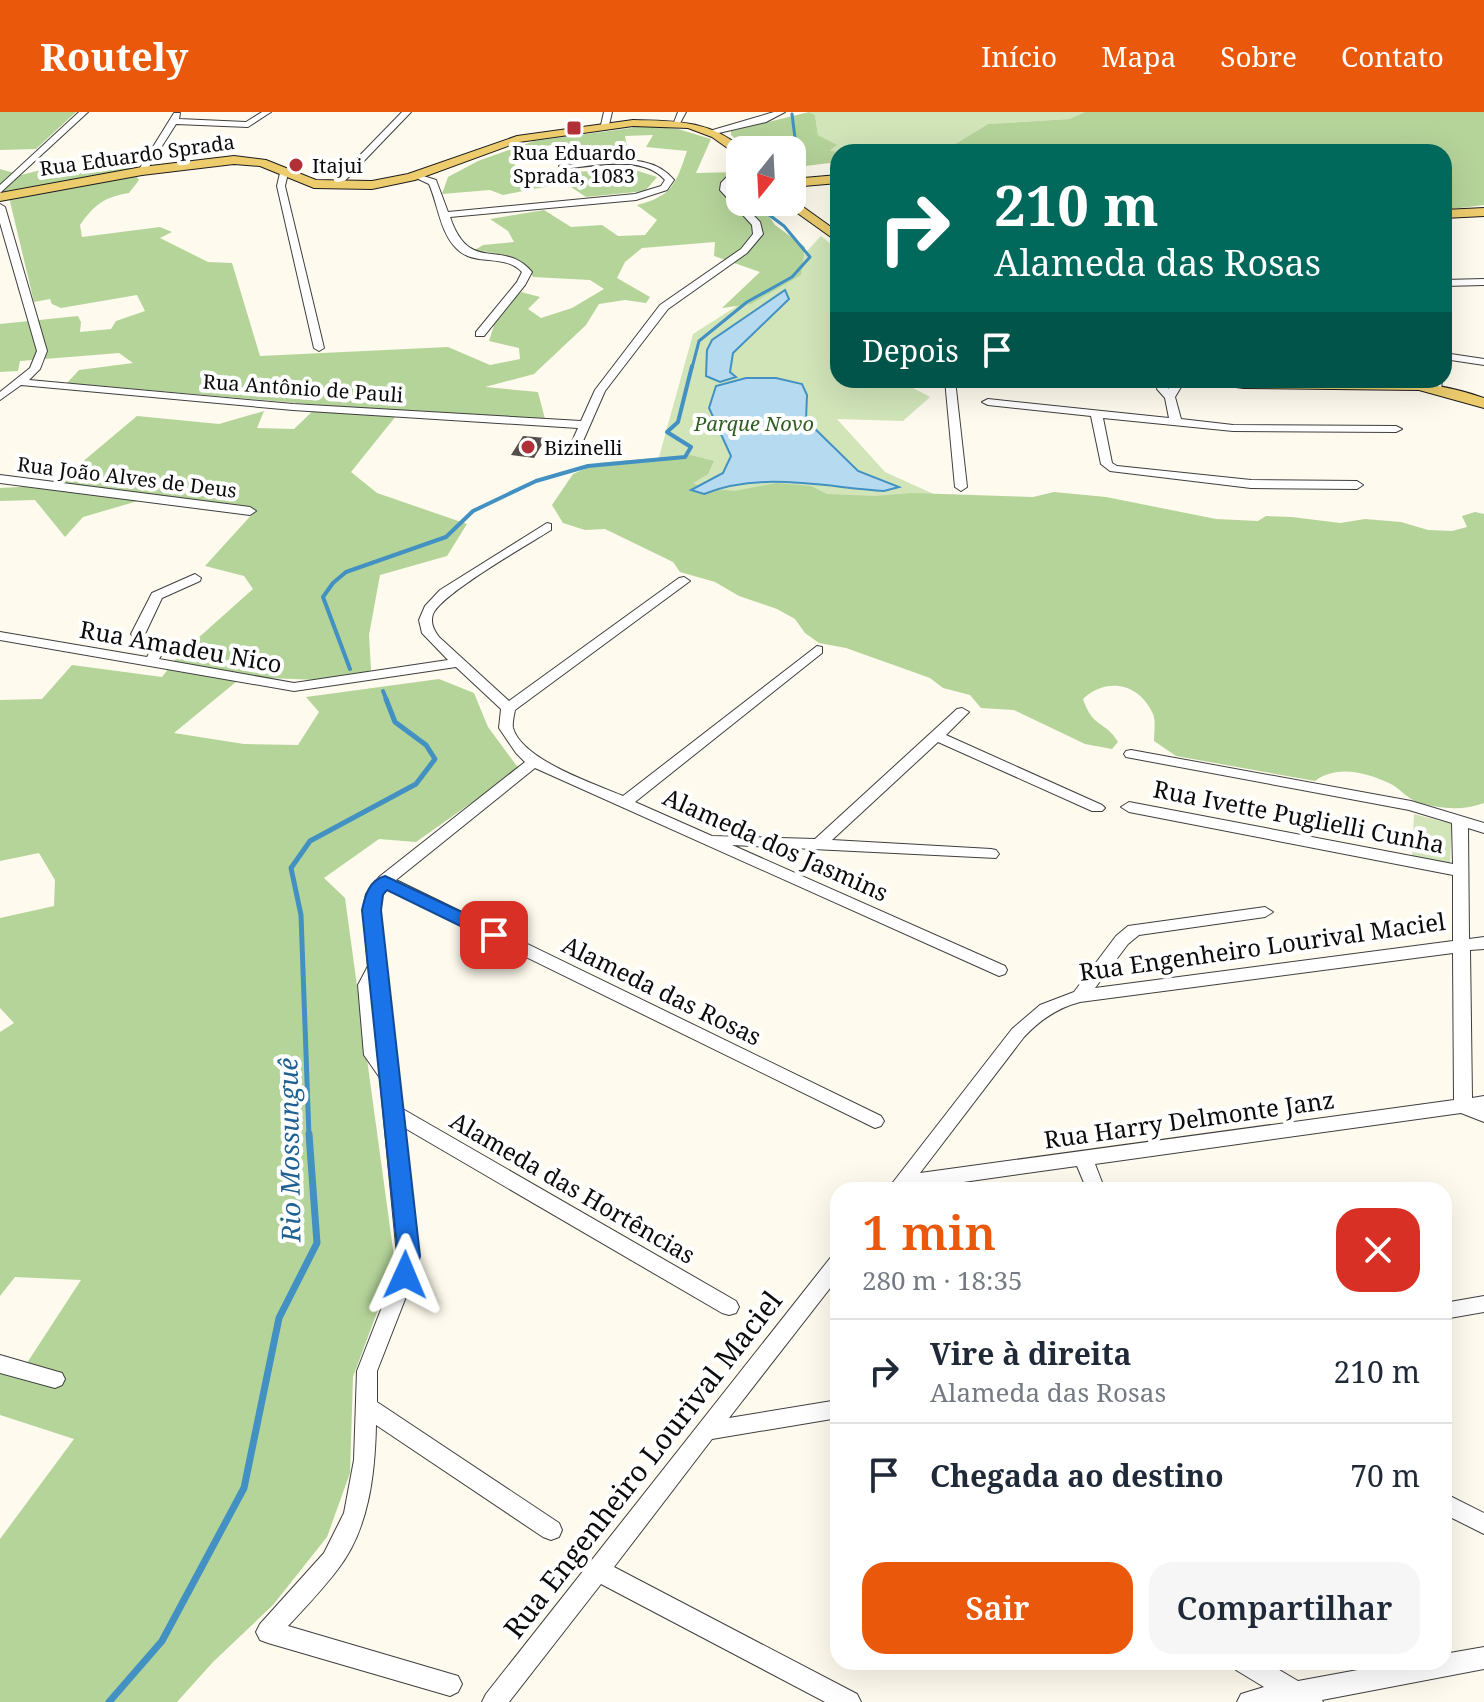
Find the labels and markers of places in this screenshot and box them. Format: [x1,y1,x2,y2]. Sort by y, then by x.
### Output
marker: Rua Eduardo Sprada, 1083 [565,119,583,137]
place label: Rua Eduardo Sprada, 1083 [512,139,636,189]
place label: Itajui [312,152,363,179]
marker: Itajui [287,156,305,174]
place label: Bizinelli [544,434,623,461]
marker: Bizinelli [519,438,537,456]
pin [460,901,528,969]

